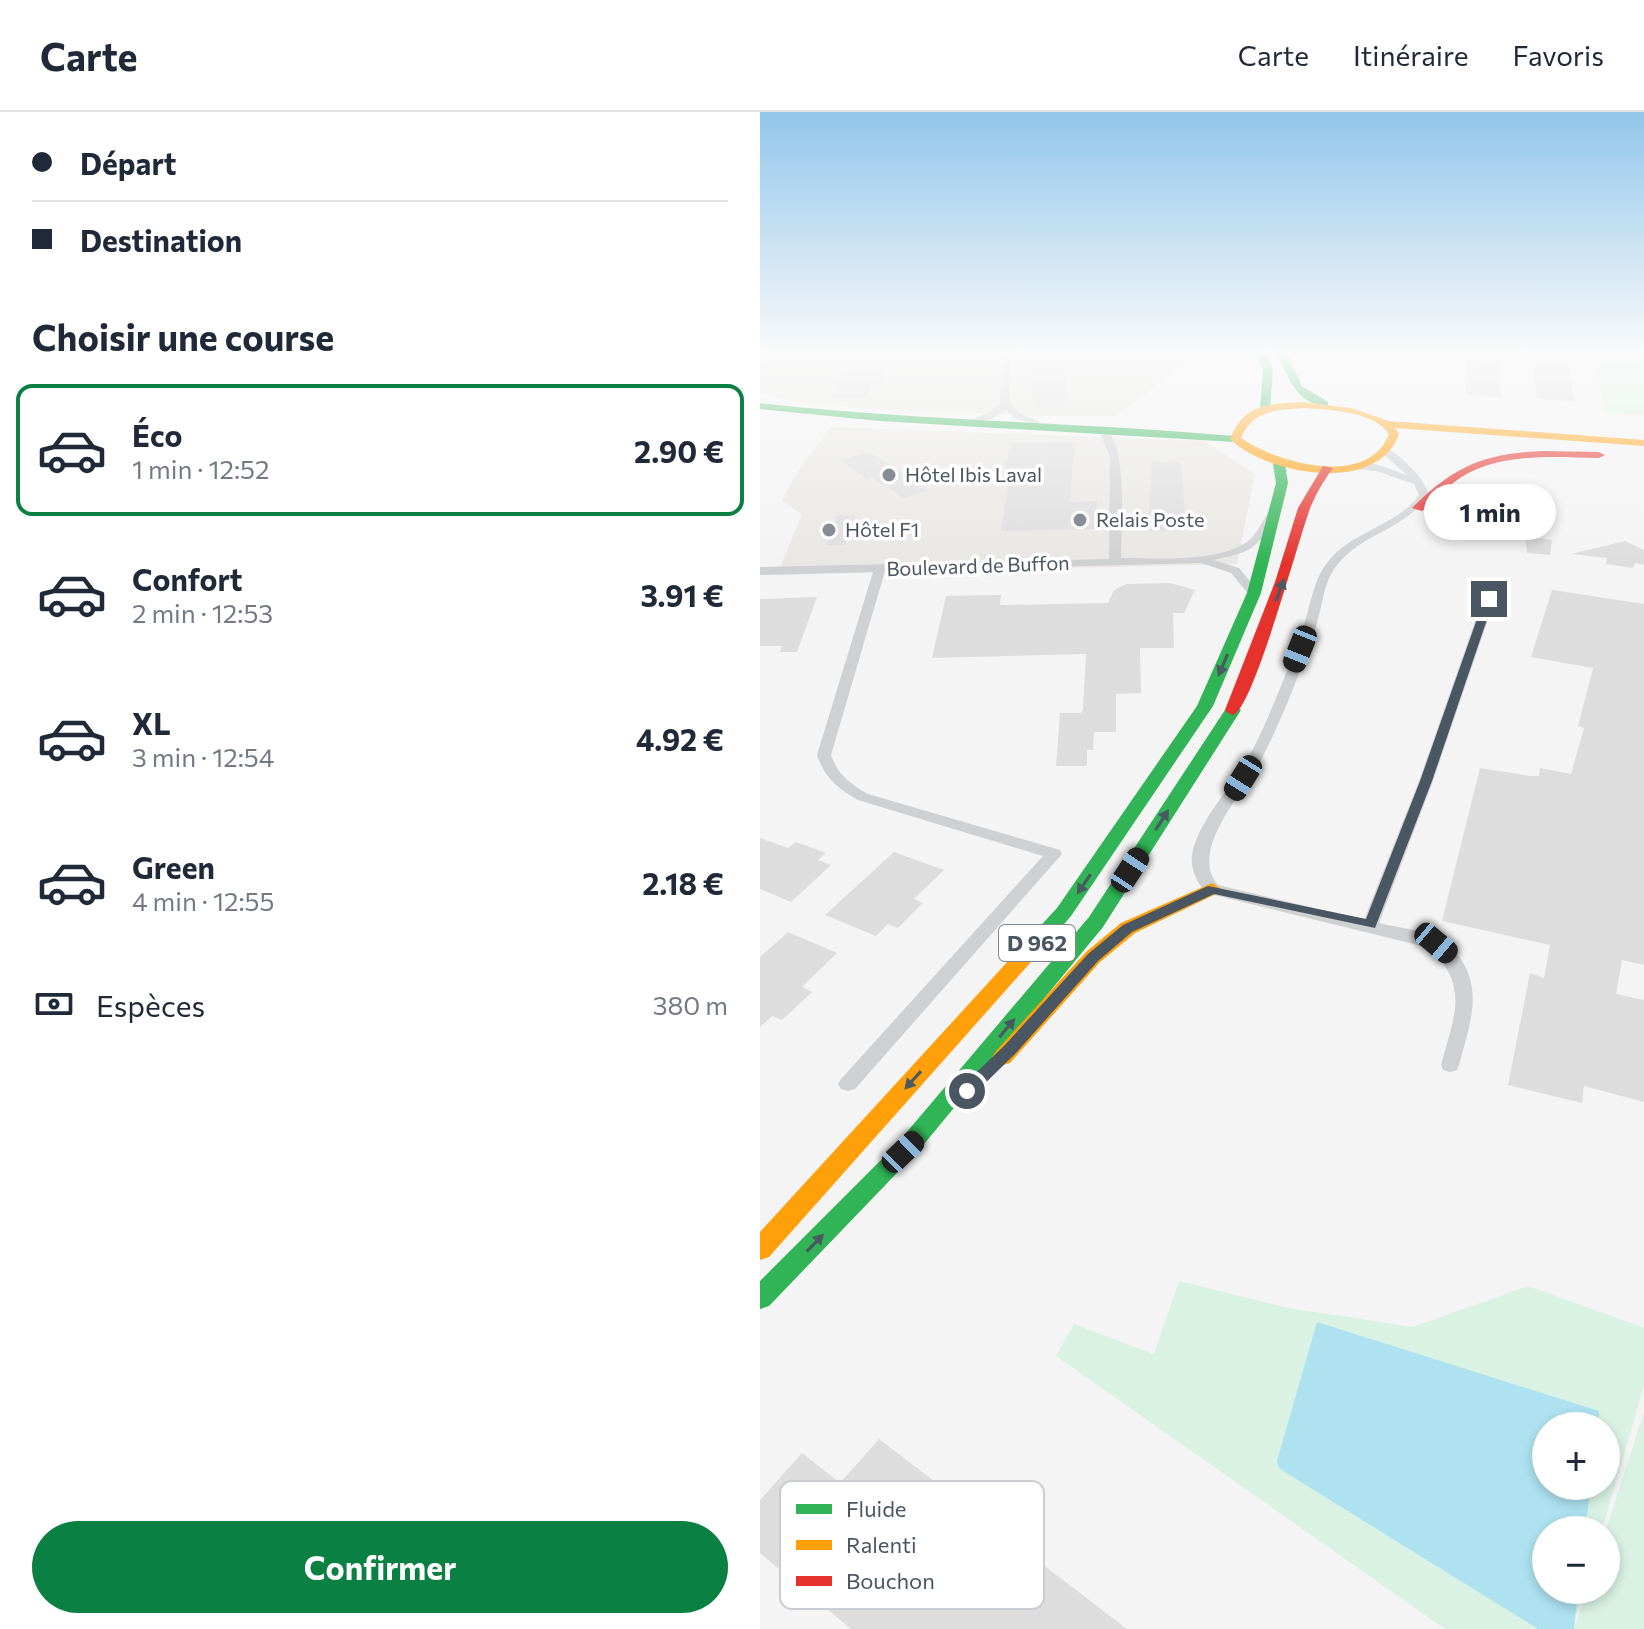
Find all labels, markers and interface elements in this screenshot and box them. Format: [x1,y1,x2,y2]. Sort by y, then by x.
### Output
text: Carte [40,32,138,79]
text: Carte [1238,38,1309,72]
text: Itinéraire [1353,38,1468,72]
text: Favoris [1512,38,1604,72]
text: Départ [80,144,176,181]
text: Destination [80,221,242,258]
text: Choisir une course [32,314,334,358]
icon: car [36,414,108,486]
text: Éco [132,416,182,453]
text: 2.90 € [634,432,724,469]
text: 1 min · 12:52 [132,453,269,484]
place label: Hôtel Ibis Laval [905,462,1042,486]
marker: Hôtel Ibis Laval [880,466,898,484]
callout: 1 min [1423,483,1555,539]
text: 1 min [1459,496,1521,527]
place label: Relais Poste [1096,507,1205,531]
marker: Relais Poste [1071,511,1089,529]
place label: Hôtel F1 [845,517,919,541]
marker: Hôtel F1 [820,521,838,539]
street label: Boulevard de Buffon [886,550,1070,580]
icon: car [36,558,108,630]
text: Confort [132,560,243,597]
text: 3.91 € [640,576,724,613]
one-way arrow [1274,577,1286,601]
route end [1471,581,1507,617]
text: 2 min · 12:53 [132,597,273,628]
car [1280,622,1320,676]
one-way arrow [1216,653,1229,677]
icon: car [36,702,108,774]
text: XL [132,704,171,741]
text: 4.92 € [636,720,724,757]
text: 3 min · 12:54 [132,741,274,772]
car [1220,751,1266,805]
one-way arrow [1155,809,1169,831]
car [1107,843,1153,897]
icon: car [36,846,108,918]
text: Green [132,848,215,885]
text: 2.18 € [642,864,724,901]
one-way arrow [1077,873,1092,894]
text: 4 min · 12:55 [132,885,274,916]
car [1410,918,1462,968]
road number: D 962 [999,925,1075,961]
icon: cash [32,982,76,1026]
text: Espèces [96,986,205,1023]
text: 380 m [653,989,728,1020]
one-way arrow [998,1018,1015,1038]
one-way arrow [905,1070,923,1089]
route start [949,1073,985,1109]
car [877,1127,929,1177]
one-way arrow [805,1234,824,1253]
map controls [1532,1412,1620,1604]
button: + [1532,1412,1620,1500]
legend [780,1481,1044,1609]
text: Fluide [846,1495,906,1522]
button: − [1532,1516,1620,1604]
button: Confirmer [32,1521,728,1613]
text: Ralenti [846,1531,917,1558]
text: Bouchon [846,1567,935,1594]

